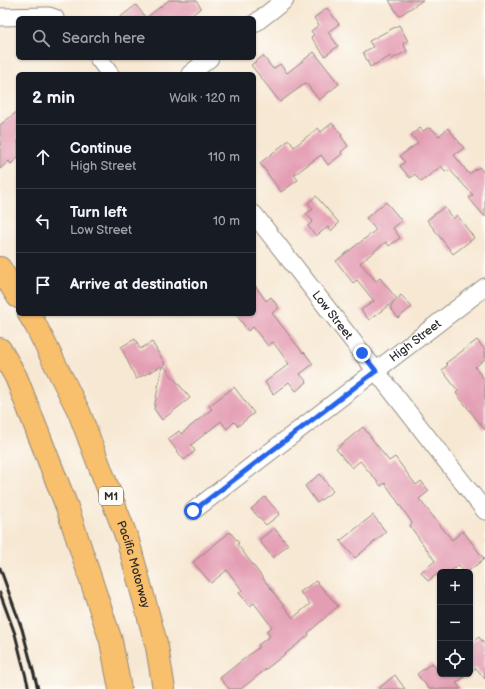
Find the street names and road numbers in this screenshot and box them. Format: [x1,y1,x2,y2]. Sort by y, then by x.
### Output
street label: Low Street [309,288,356,343]
street label: High Street [387,316,445,366]
road number: M1 [99,487,123,505]
street label: Pacific Motorway [113,519,153,610]

